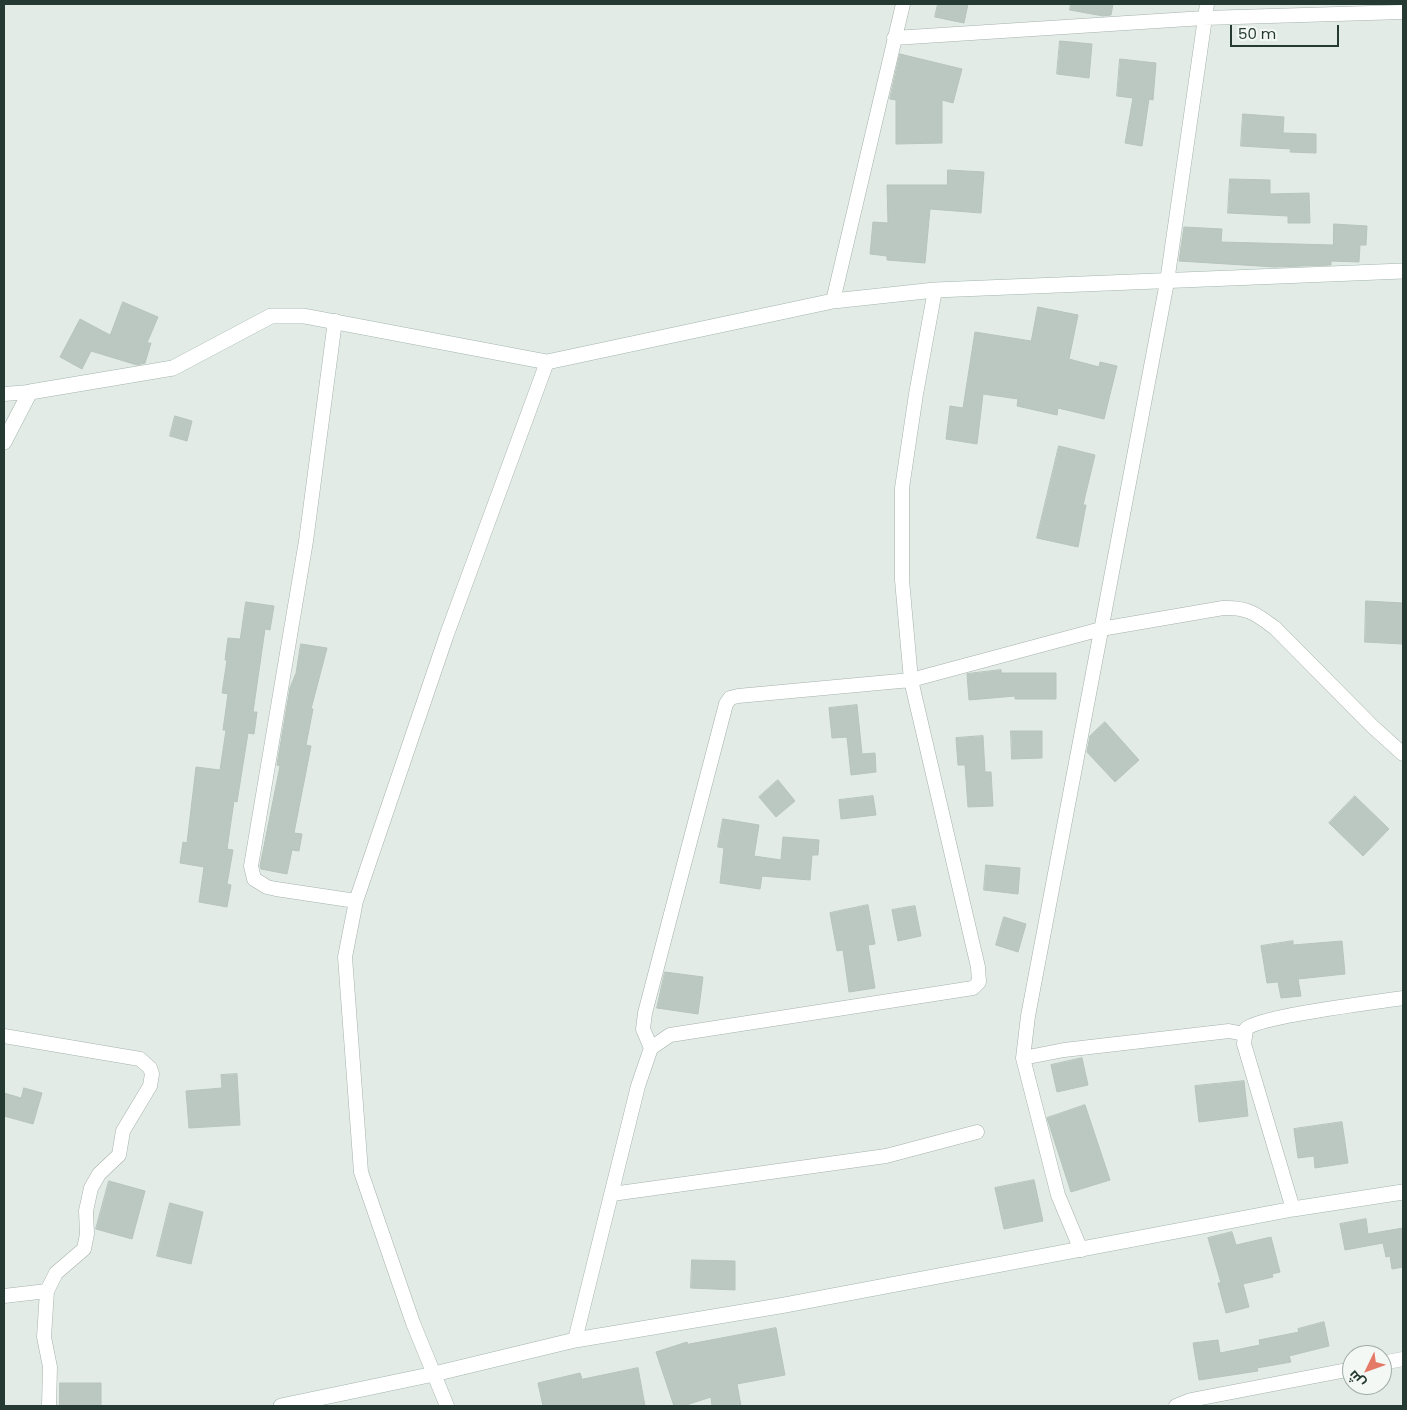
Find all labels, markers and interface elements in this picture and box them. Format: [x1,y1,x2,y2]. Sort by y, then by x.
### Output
scale bar [1232,15,1341,47]
text: 50 m [1238,23,1276,44]
north arrow [1342,1345,1392,1395]
text: ش [1343,1366,1370,1393]

